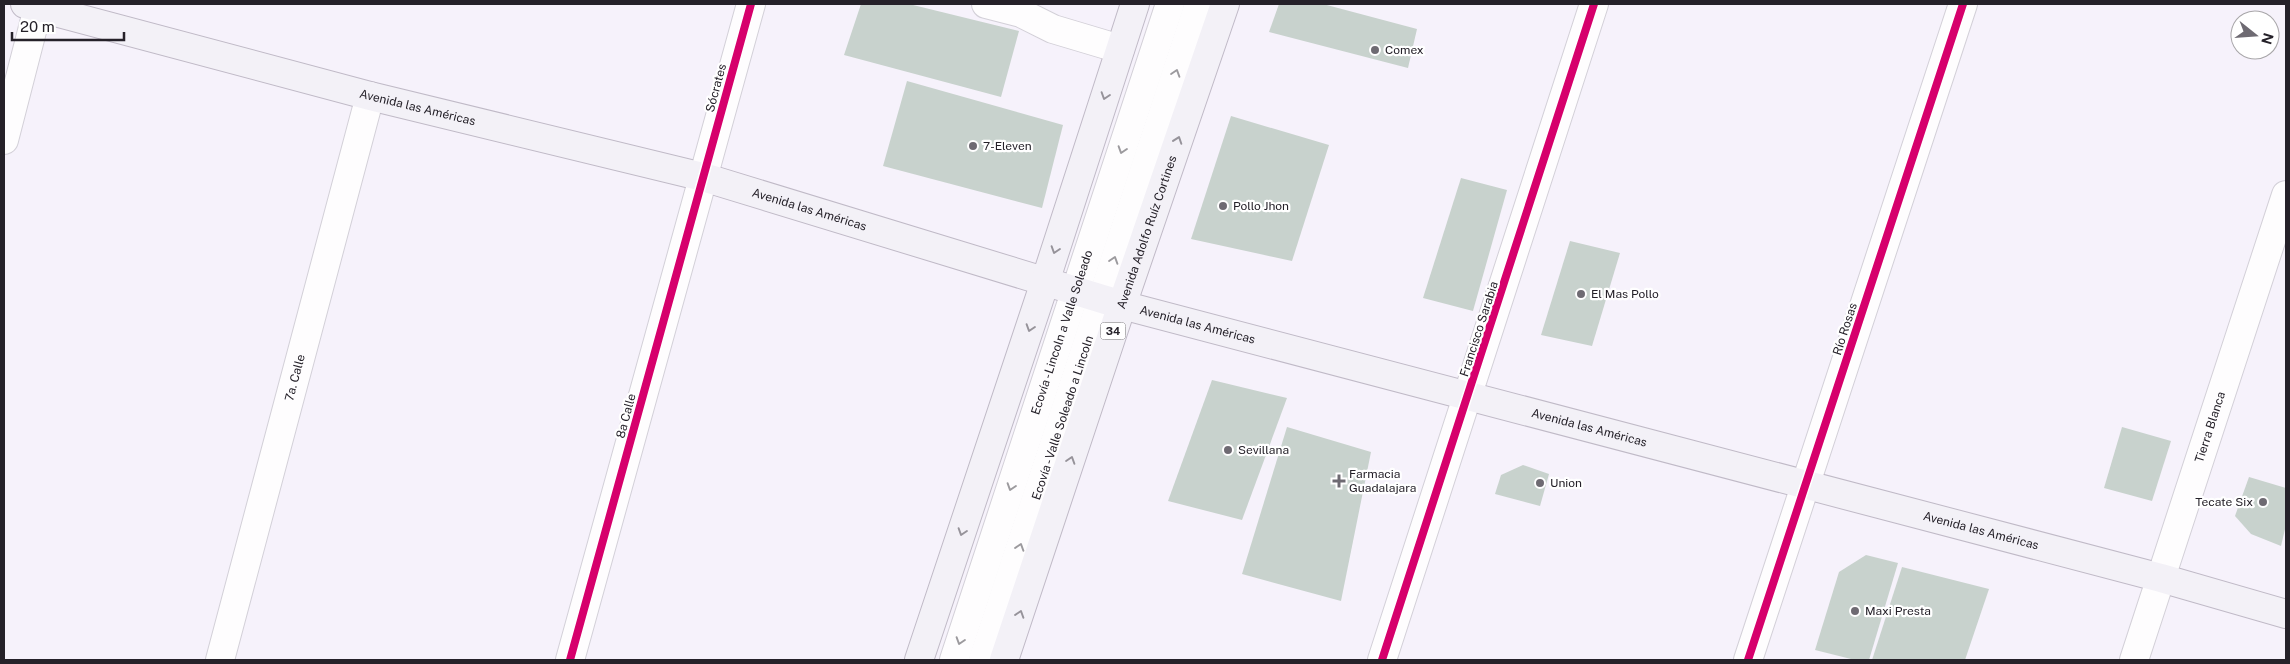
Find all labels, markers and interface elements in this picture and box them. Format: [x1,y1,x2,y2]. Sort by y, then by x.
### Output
scale bar [12,10,125,42]
north arrow [2230,10,2280,60]
text: 20 m [20,18,55,35]
text: N [2258,31,2277,46]
place label: Comex [1385,43,1424,57]
marker: Comex [1369,44,1381,56]
street label: Sócrates [703,62,729,114]
one-way arrow [1171,69,1181,77]
street label: Avenida las Américas [358,87,477,128]
one-way arrow [1101,91,1111,99]
one-way arrow [1173,136,1183,145]
place label: 7-Eleven [983,139,1032,153]
marker: 7-Eleven [967,140,979,152]
one-way arrow [1118,145,1128,153]
street label: Avenida Adolfo Ruíz Cortines [1114,154,1180,311]
street label: Avenida las Américas [751,185,868,234]
place label: Pollo Jhon [1233,199,1289,213]
marker: Pollo Jhon [1217,200,1229,212]
one-way arrow [1051,246,1061,254]
street label: Ecovía - Lincoln a Valle Soleado [1028,248,1096,416]
one-way arrow [1108,256,1118,265]
street label: Francisco Sarabia [1457,280,1501,378]
place label: El Mas Pollo [1591,287,1659,301]
marker: El Mas Pollo [1575,288,1587,300]
street label: Río Rosas [1830,301,1860,357]
street label: Avenida las Américas [1138,303,1257,347]
road number: 34 [1100,322,1126,340]
one-way arrow [1025,323,1035,332]
street label: Ecovía - Valle Soleado a Lincoln [1029,334,1096,502]
street label: 7a. Calle [282,353,308,403]
street label: Tierra Blanca [2192,390,2228,464]
street label: 8a Calle [613,392,639,440]
street label: Avenida las Américas [1530,406,1649,450]
place label: Sevillana [1238,443,1289,457]
marker: Sevillana [1222,444,1234,456]
one-way arrow [1065,456,1075,464]
place label: Farmacia Guadalajara [1349,467,1416,495]
marker: Farmacia Guadalajara [1333,475,1345,487]
place label: Union [1550,476,1582,490]
marker: Union [1534,477,1546,489]
one-way arrow [1007,482,1017,491]
place label: Tecate Six [2195,495,2253,509]
marker: Tecate Six [2257,496,2269,508]
street label: Avenida las Américas [1922,509,2040,553]
one-way arrow [957,527,967,536]
one-way arrow [1014,544,1024,552]
place label: Maxi Presta [1865,604,1931,618]
marker: Maxi Presta [1849,605,1861,617]
one-way arrow [1014,610,1024,619]
one-way arrow [956,637,966,645]

